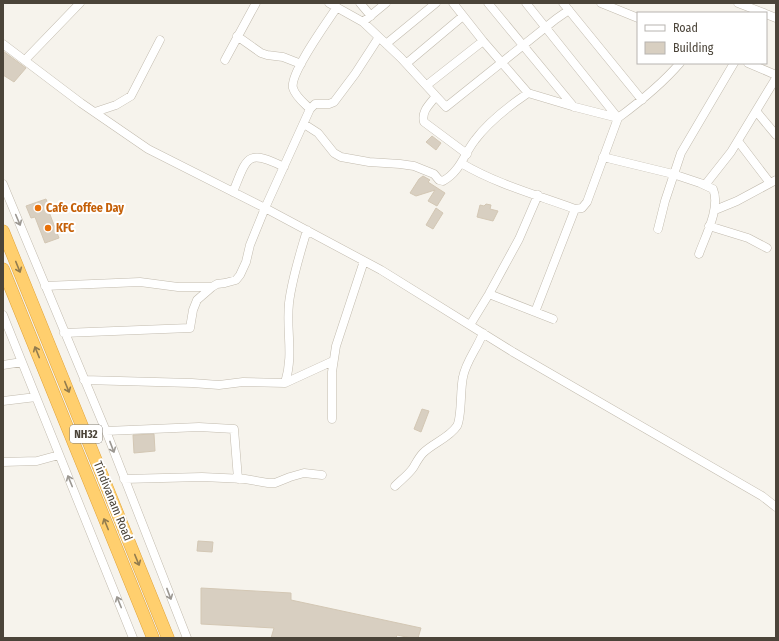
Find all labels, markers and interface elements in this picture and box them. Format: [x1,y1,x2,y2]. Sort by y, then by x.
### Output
legend [637,12,767,64]
text: Road [673,21,698,35]
text: Building [673,41,714,55]
place label: Cafe Coffee Day [46,201,124,215]
marker: Cafe Coffee Day [33,203,43,213]
one-way arrow [15,213,23,225]
place label: KFC [56,221,75,235]
marker: KFC [43,223,53,233]
one-way arrow [14,260,22,272]
one-way arrow [32,346,40,358]
one-way arrow [63,381,71,393]
road number: NH32 [70,425,102,443]
one-way arrow [108,440,116,452]
street label: Tindivanam Road [91,459,135,543]
one-way arrow [66,476,74,488]
one-way arrow [102,518,110,530]
one-way arrow [133,553,141,565]
one-way arrow [166,588,174,600]
one-way arrow [114,596,122,608]

